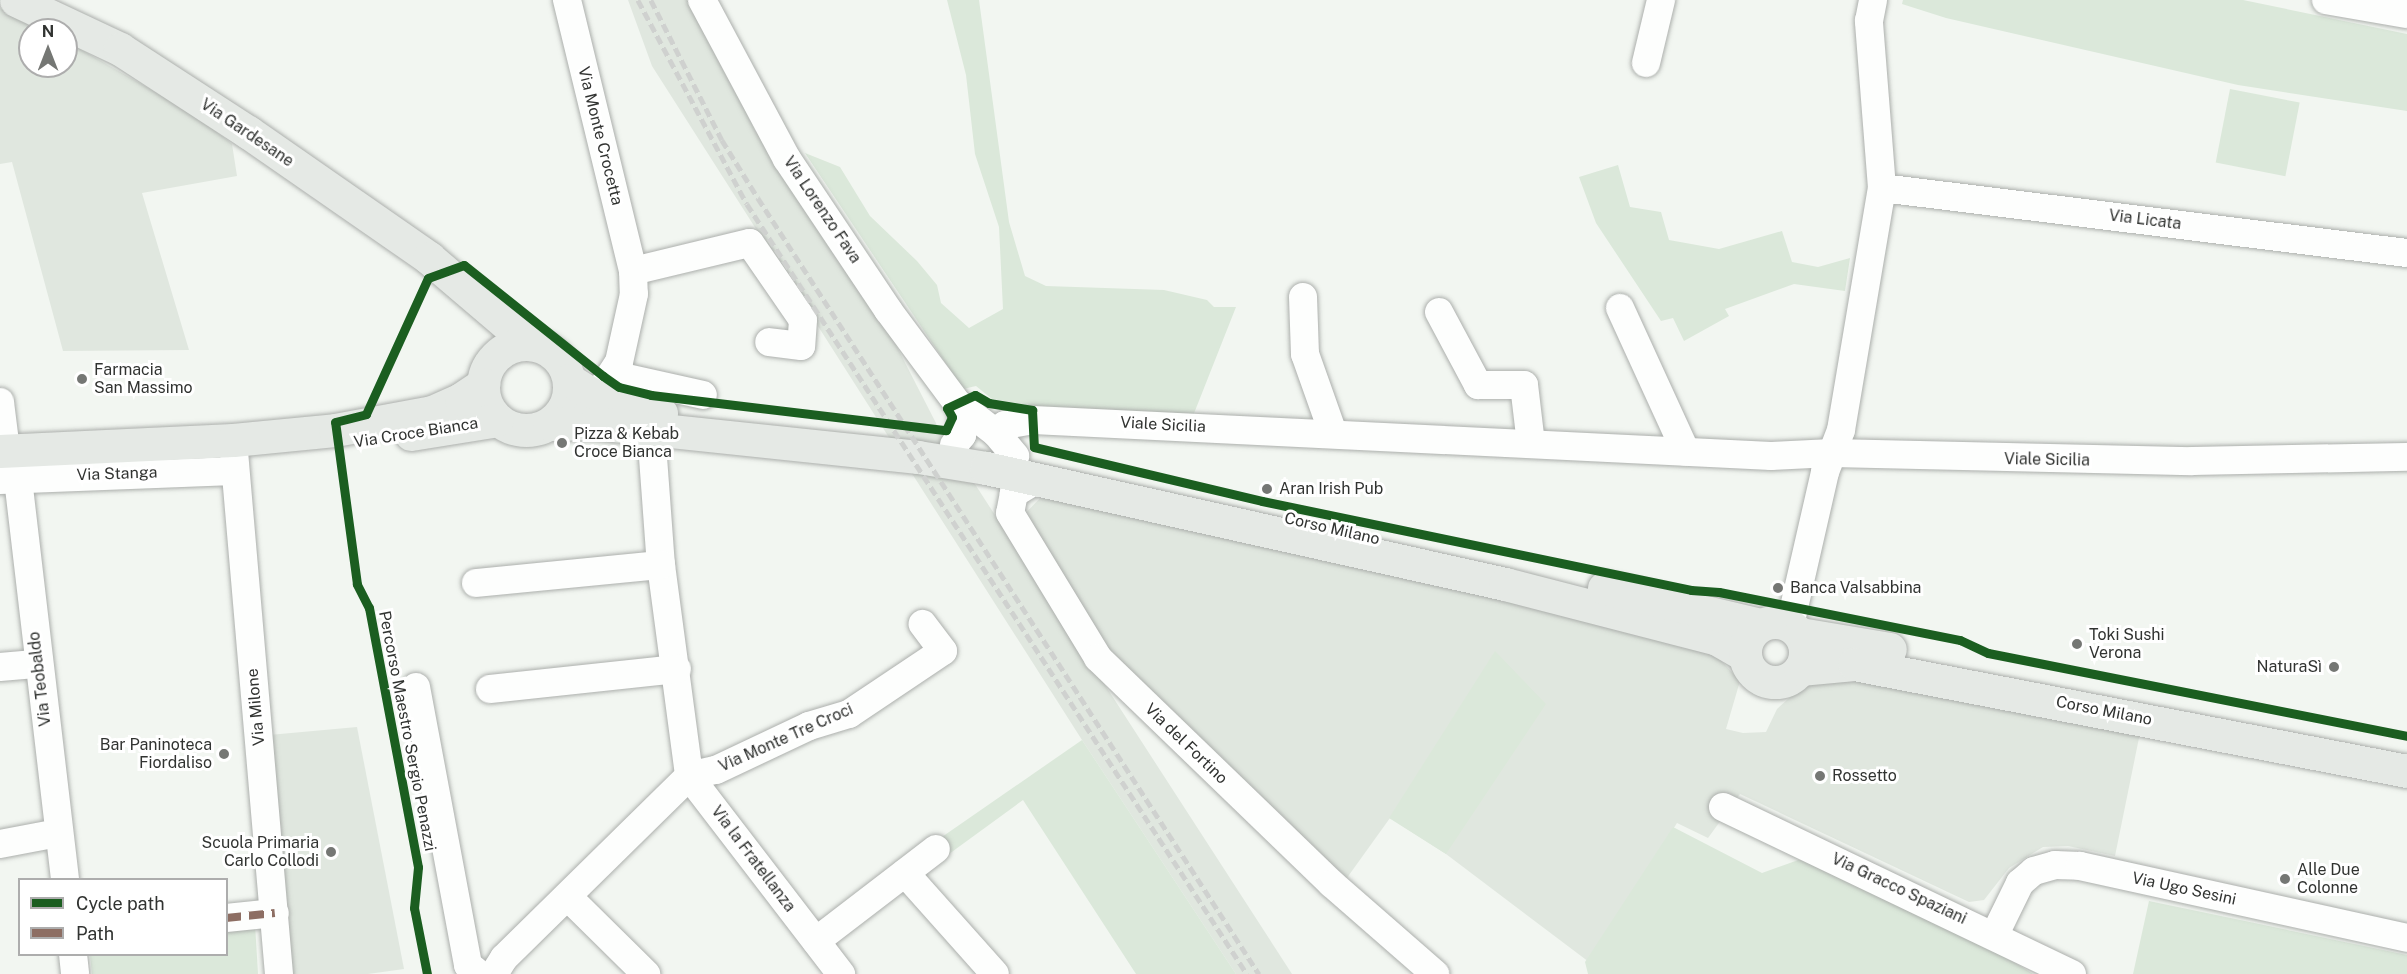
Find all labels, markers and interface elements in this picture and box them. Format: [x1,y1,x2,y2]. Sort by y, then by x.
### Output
north arrow [18,18,78,78]
text: N [42,22,54,41]
street label: Via Monte Crocetta [573,65,627,207]
street label: Via Gardesane [197,95,297,171]
street label: Via Lorenzo Fava [779,153,865,267]
street label: Via Licata [2108,206,2182,234]
place label: Farmacia San Massimo [94,360,193,398]
marker: Farmacia San Massimo [75,372,89,386]
street label: Viale Sicilia [1120,413,1206,437]
street label: Via Croce Bianca [353,414,479,452]
place label: Pizza & Kebab Croce Bianca [574,424,679,462]
marker: Pizza & Kebab Croce Bianca [555,436,569,450]
street label: Viale Sicilia [2004,450,2090,470]
street label: Via Stanga [76,463,158,485]
place label: Aran Irish Pub [1279,479,1383,499]
marker: Aran Irish Pub [1260,482,1274,496]
street label: Corso Milano [1282,509,1382,549]
place label: Banca Valsabbina [1790,578,1922,598]
marker: Banca Valsabbina [1771,581,1785,595]
street label: Percorso Maestro Sergio Penazzi [374,609,440,853]
place label: Toki Sushi Verona [2089,625,2165,663]
street label: Via Teobaldo [25,631,55,727]
marker: Toki Sushi Verona [2070,637,2084,651]
place label: NaturaSì [2257,657,2322,677]
marker: NaturaSì [2327,660,2341,674]
street label: Via Milone [243,668,269,746]
street label: Corso Milano [2054,692,2154,730]
street label: Via Monte Tre Croci [716,700,856,776]
street label: Via del Fortino [1141,700,1231,788]
place label: Bar Paninoteca Fiordaliso [100,735,212,773]
marker: Bar Paninoteca Fiordaliso [217,747,231,761]
place label: Rossetto [1832,766,1897,786]
marker: Rossetto [1813,769,1827,783]
street label: Via la Fratellanza [707,802,799,916]
place label: Scuola Primaria Carlo Collodi [202,833,319,871]
marker: Scuola Primaria Carlo Collodi [324,845,338,859]
street label: Via Gracco Spaziani [1828,849,1970,929]
place label: Alle Due Colonne [2297,860,2360,898]
street label: Via Ugo Sesini [2130,869,2238,909]
marker: Alle Due Colonne [2278,872,2292,886]
legend [18,878,228,956]
text: Cycle path [76,893,165,914]
text: Path [76,923,114,944]

